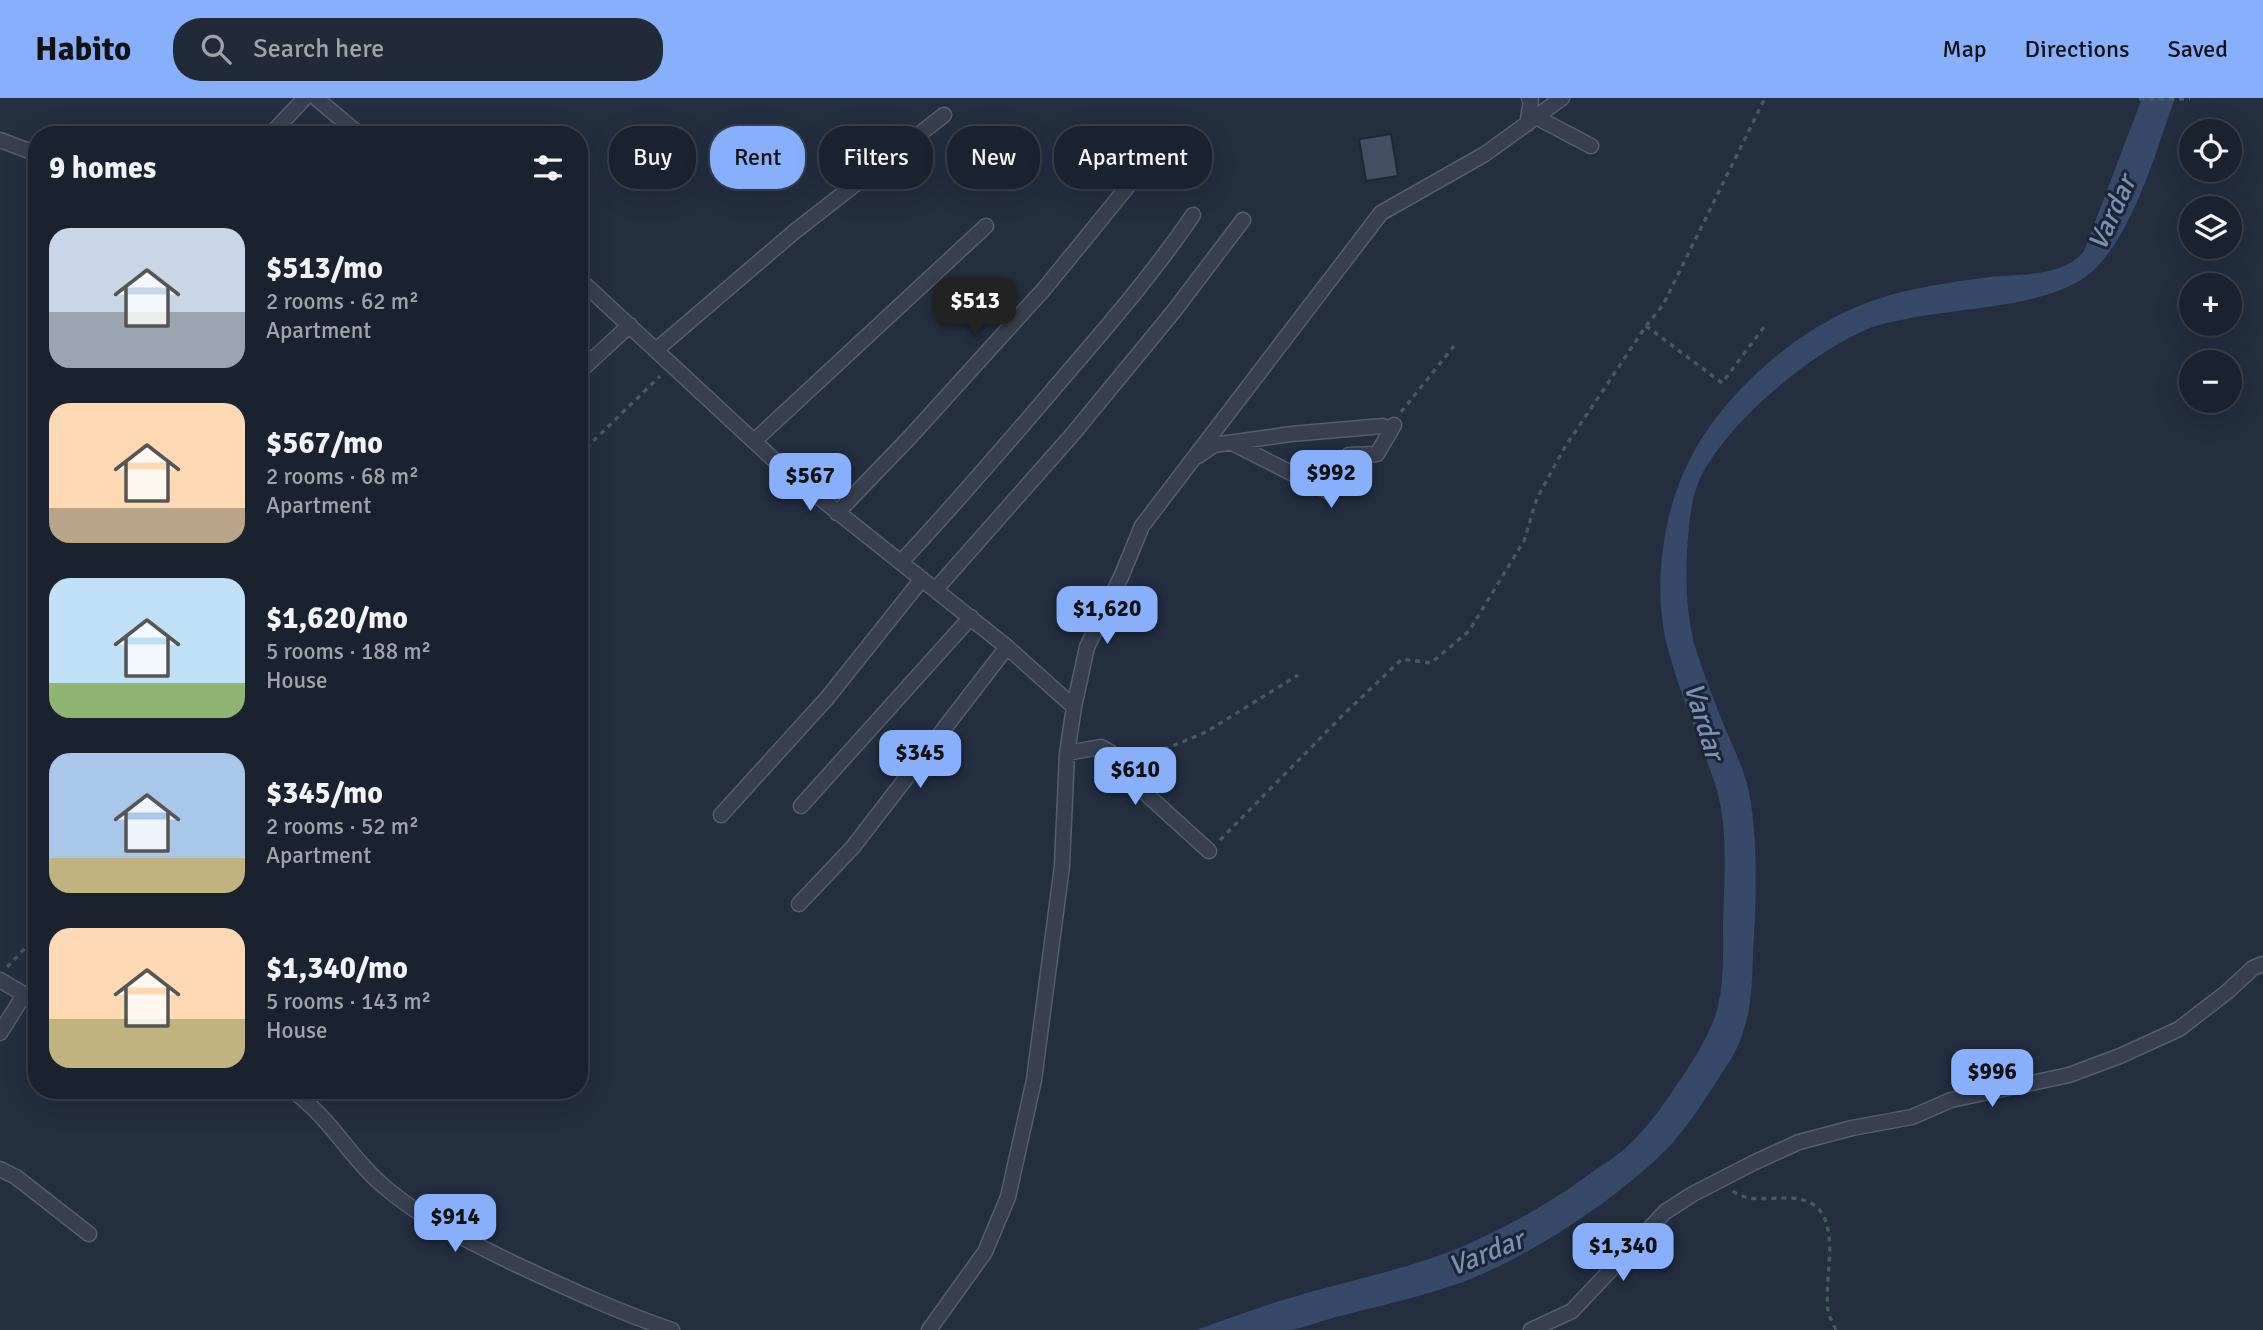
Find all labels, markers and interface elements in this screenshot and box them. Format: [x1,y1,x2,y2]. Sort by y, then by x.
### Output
search box [173,18,663,81]
text: Habito [35,29,131,70]
icon: search [197,30,235,68]
text: Search here [253,33,384,65]
text: Map [1942,34,1987,64]
text: Directions [2025,34,2130,64]
text: Saved [2168,34,2228,64]
map controls [2179,119,2242,413]
button: locate [2179,119,2242,182]
chip: Buy [609,126,696,189]
chip: Rent [710,126,805,189]
chip: Filters [819,126,933,189]
chip: New [947,126,1040,189]
chip: Apartment [1054,126,1212,189]
icon: filters [529,149,567,187]
text: 9 homes [49,150,156,187]
water label: Vardar [2080,167,2145,256]
button: layers [2179,196,2242,259]
text: $513/mo [266,250,383,287]
icon: home [105,256,189,340]
button: + [2179,273,2242,336]
pin: $513 [934,278,1016,338]
text: $513 [950,286,1000,315]
text: 2 rooms · 62 m² [266,287,419,316]
text: Apartment [266,316,371,345]
button: − [2179,350,2242,413]
text: $567/mo [266,425,383,462]
icon: home [105,431,189,515]
pin: $992 [1290,450,1372,510]
pin: $567 [769,454,851,513]
text: $992 [1306,458,1356,487]
text: $567 [785,461,835,490]
text: 2 rooms · 68 m² [266,462,419,491]
text: Apartment [266,491,371,520]
pin: $1,620 [1050,587,1164,646]
text: $1,620 [1073,594,1141,623]
text: $1,620/mo [266,600,408,637]
icon: home [105,606,189,690]
text: 5 rooms · 188 m² [266,637,431,666]
text: House [266,666,328,695]
water label: Vardar [1676,678,1733,767]
pin: $345 [879,730,961,790]
text: $345 [895,738,945,767]
pin: $610 [1094,748,1176,807]
text: $610 [1110,755,1160,784]
text: $345/mo [266,775,383,812]
icon: home [105,781,189,865]
text: 2 rooms · 52 m² [266,812,419,841]
text: Apartment [266,841,371,870]
text: $1,340/mo [266,950,408,987]
icon: home [105,956,189,1040]
text: 5 rooms · 143 m² [266,987,431,1016]
text: House [266,1016,328,1045]
pin: $996 [1951,1049,2033,1109]
text: $996 [1967,1057,2017,1086]
pin: $914 [414,1194,496,1254]
text: $914 [430,1202,480,1231]
water label: Vardar [1443,1221,1532,1283]
pin: $1,340 [1566,1224,1680,1283]
text: $1,340 [1589,1231,1657,1260]

